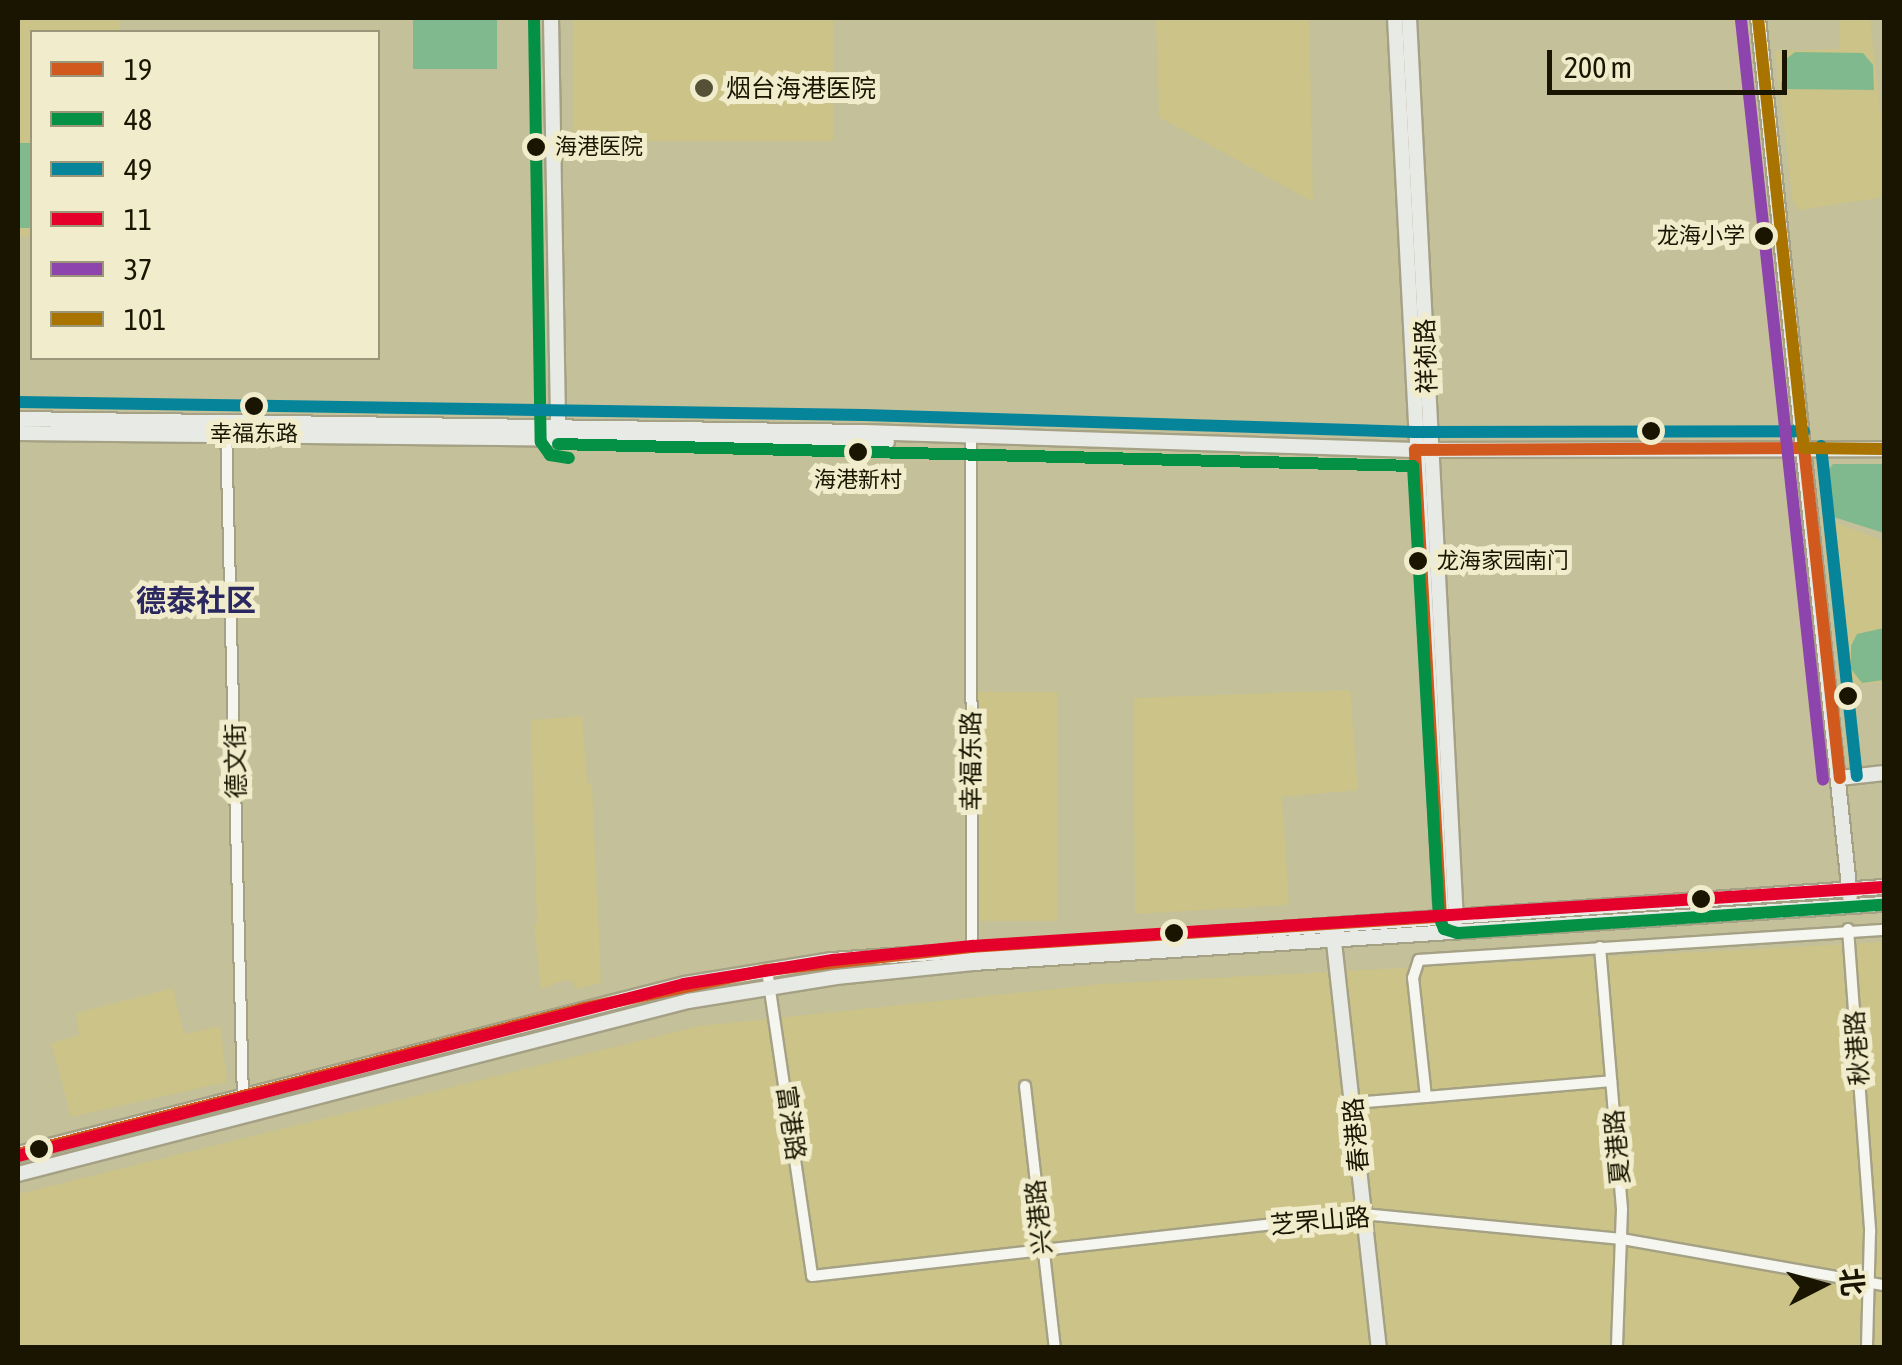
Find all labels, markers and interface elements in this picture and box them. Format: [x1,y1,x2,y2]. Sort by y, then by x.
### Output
legend [30,30,380,360]
scale bar [1552,30,1792,92]
text: 200 m [1564,50,1632,84]
text: 19 [124,52,152,86]
place label: 烟台海港医院 [726,73,876,103]
marker: 烟台海港医院 [691,75,717,101]
text: 48 [124,102,152,136]
place label: 海港医院 [555,134,643,160]
marker: 海港医院 [526,137,546,157]
text: 49 [124,152,152,186]
text: 11 [124,202,152,236]
place label: 龙海小学 [1657,223,1745,249]
marker: 龙海小学 [1754,226,1774,246]
text: 37 [124,252,152,286]
text: 101 [124,302,166,336]
street label: 祥祯路 [1410,318,1442,394]
marker: 幸福东路 [244,396,264,416]
place label: 幸福东路 [210,421,298,447]
unlabelled marker [1641,421,1661,441]
marker: 海港新村 [848,442,868,462]
place label: 海港新村 [814,467,902,493]
place label: 龙海家园南门 [1437,548,1569,574]
marker: 龙海家园南门 [1408,551,1428,571]
district label: 德泰社区 [136,582,256,618]
unlabelled marker [1838,686,1858,706]
street label: 幸福东路 [956,711,986,811]
street label: 德文街 [220,723,252,799]
unlabelled marker [1691,889,1711,909]
unlabelled marker [1164,923,1184,943]
street label: 秋港路 [1839,1010,1875,1086]
street label: 富港路 [771,1084,811,1162]
street label: 春港路 [1338,1096,1374,1174]
street label: 夏港路 [1599,1108,1635,1186]
unlabelled marker [29,1139,49,1159]
street label: 兴港路 [1020,1178,1058,1256]
street label: 芝罘山路 [1269,1202,1371,1240]
north arrow [1772,1235,1872,1335]
text: 北 [1834,1266,1869,1297]

